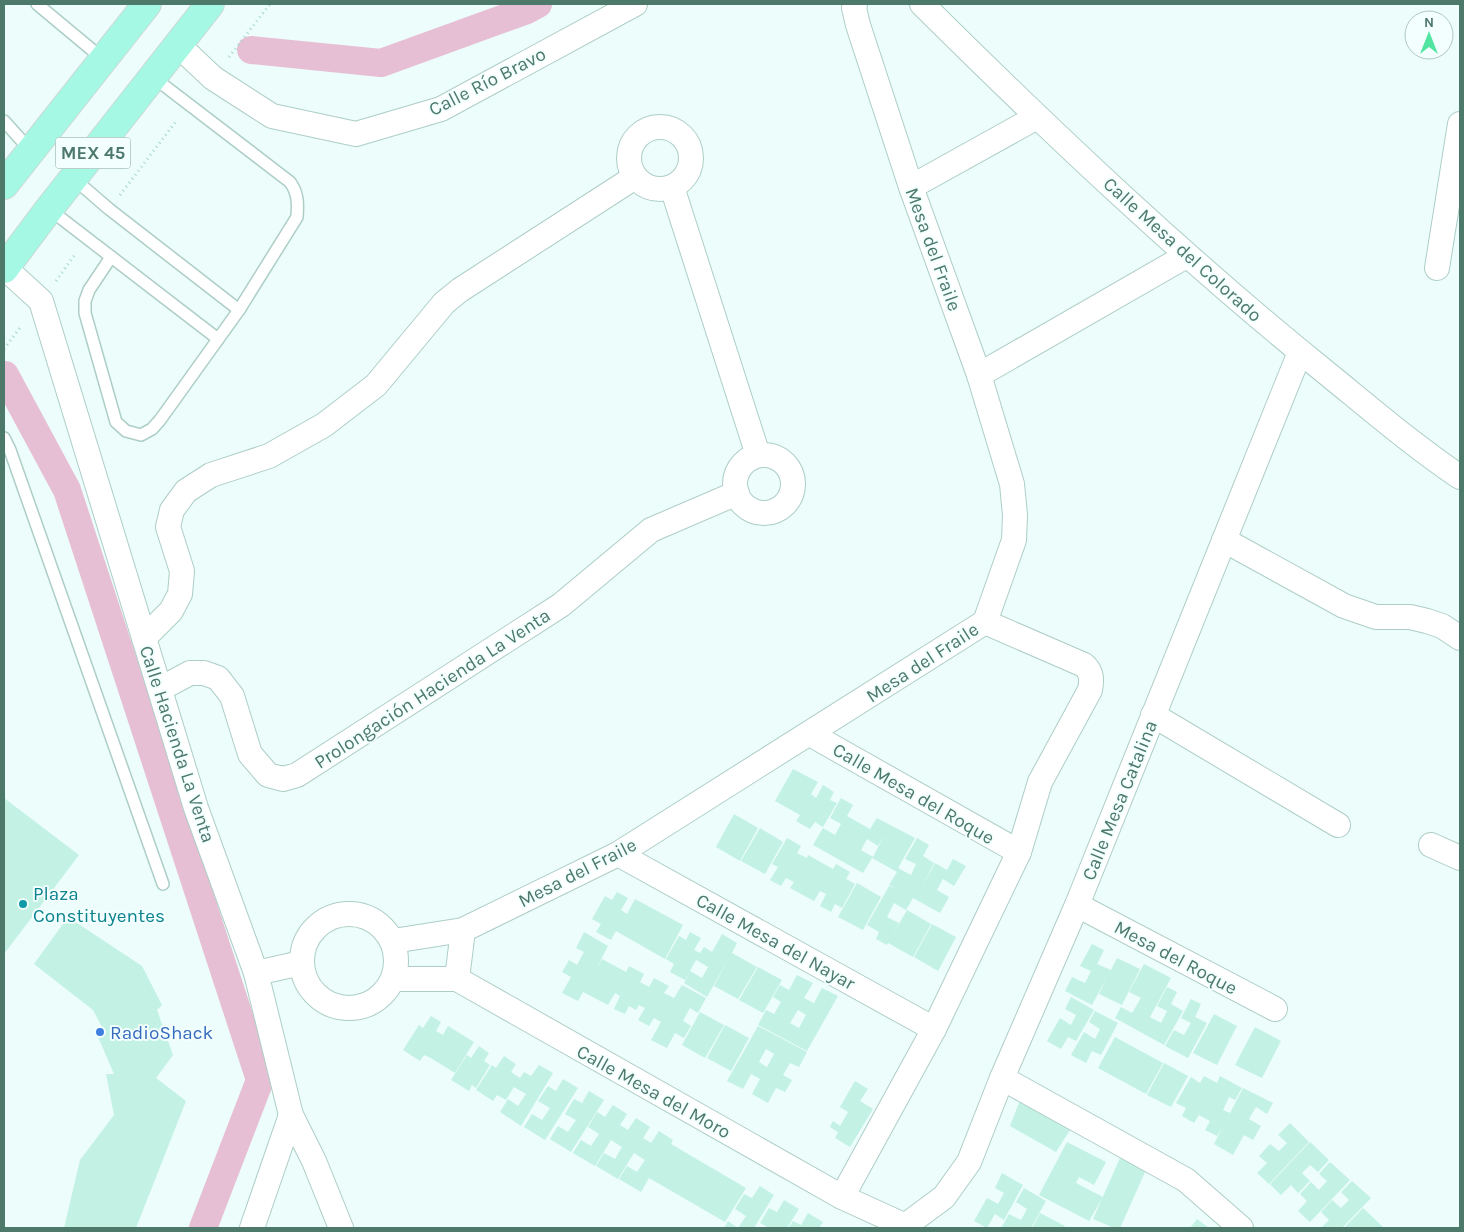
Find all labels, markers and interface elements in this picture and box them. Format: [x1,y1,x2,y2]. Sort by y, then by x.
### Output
north arrow [1404,10,1454,60]
text: N [1424,14,1434,31]
street label: Calle Río Bravo [425,43,550,121]
road number: MEX 45 [56,138,130,168]
street label: Calle Mesa del Colorado [1099,173,1266,327]
street label: Mesa del Fraile [901,185,966,314]
street label: Prolongación Hacienda La Venta [310,604,555,773]
street label: Mesa del Fraile [862,618,983,707]
street label: Calle Hacienda La Venta [135,643,219,846]
street label: Calle Mesa Catalina [1078,717,1162,884]
street label: Calle Mesa del Roque [829,739,998,849]
street label: Mesa del Fraile [515,834,640,912]
place label: Plaza Constituyentes [33,883,165,927]
street label: Calle Mesa del Nayar [692,889,859,995]
marker: Plaza Constituyentes [17,898,29,910]
street label: Mesa del Roque [1110,916,1241,1000]
place label: RadioShack [110,1022,214,1044]
marker: RadioShack [94,1026,106,1038]
street label: Calle Mesa del Moro [573,1040,734,1143]

